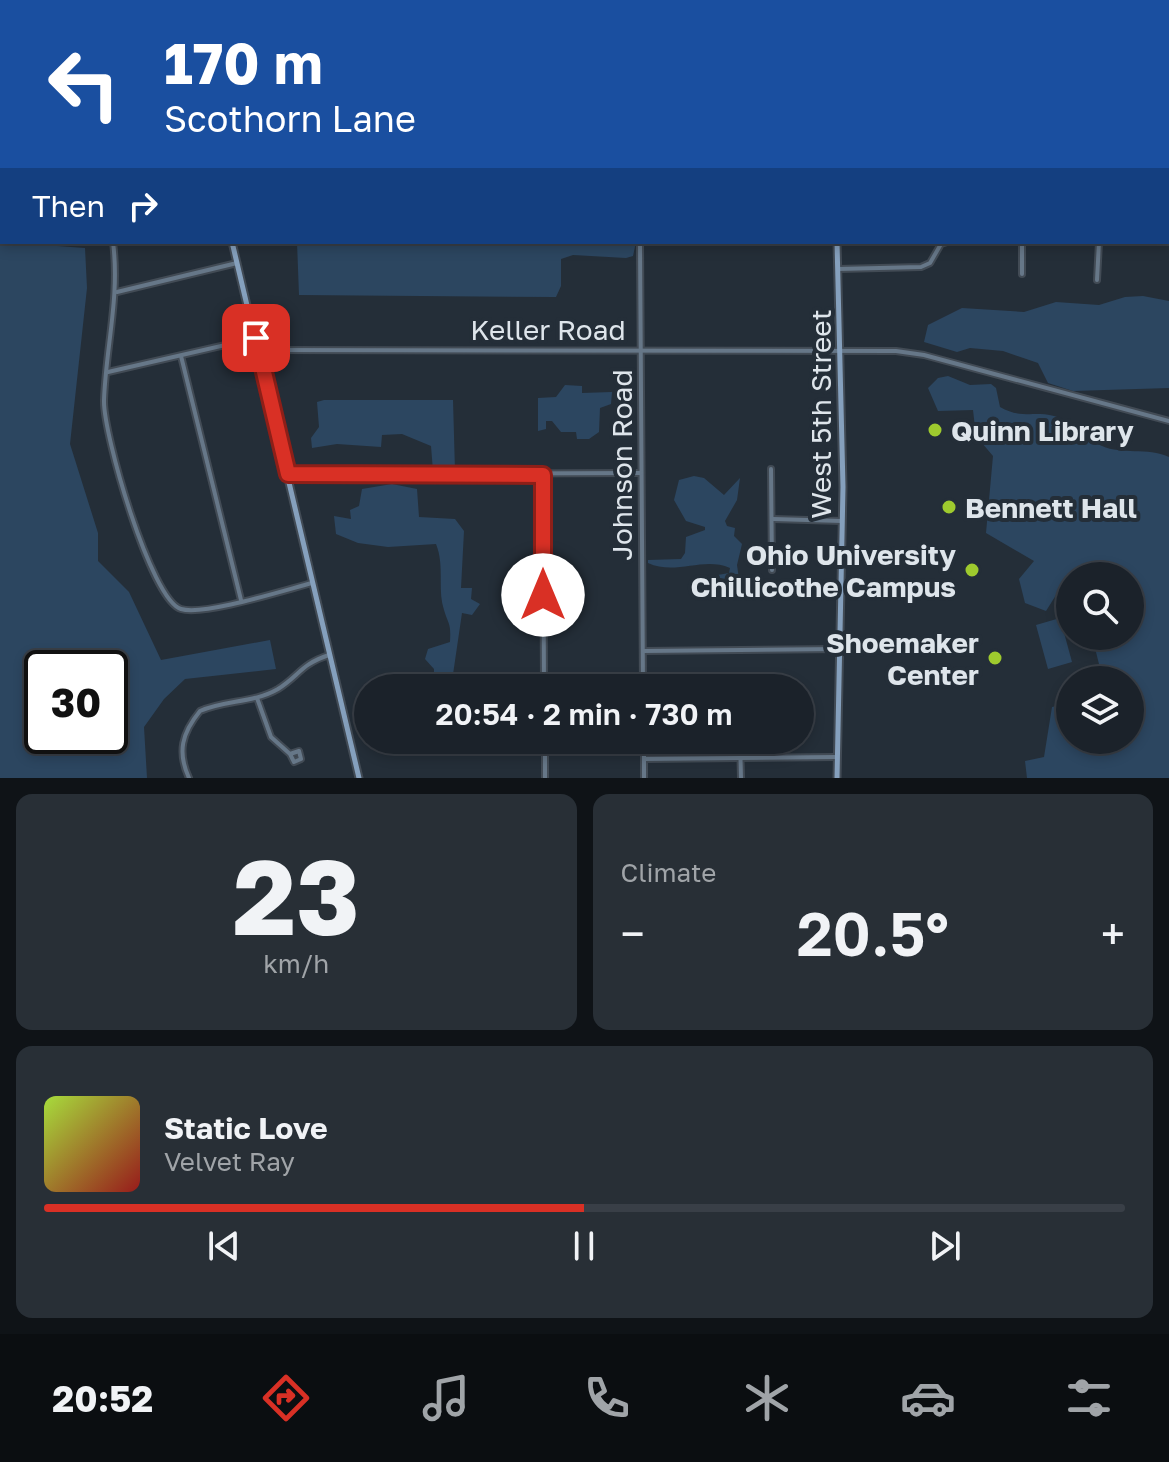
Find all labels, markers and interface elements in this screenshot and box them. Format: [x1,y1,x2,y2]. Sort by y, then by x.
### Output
text: 170 m [164,29,323,96]
icon: left [32,32,136,136]
text: Scothorn Lane [164,97,416,140]
icon: right [121,184,165,228]
text: Then [32,188,105,224]
pin [222,304,290,372]
street label: West 5th Street [804,309,837,519]
street label: Keller Road [470,313,626,346]
icon: arrive [234,316,278,360]
street label: Johnson Road [605,369,638,561]
place label: Quinn Library [951,414,1134,447]
marker: Quinn Library [926,421,944,439]
place label: Bennett Hall [965,491,1137,524]
marker: Bennett Hall [940,498,958,516]
place label: Ohio University Chillicothe Campus [690,538,956,603]
position arrow [501,553,585,637]
marker: Ohio University Chillicothe Campus [963,561,981,579]
map controls [1056,562,1144,754]
button: search [1056,562,1144,650]
place label: Shoemaker Center [826,626,979,691]
marker: Shoemaker Center [986,649,1004,667]
speed limit sign: 30 [24,650,128,754]
button: layers [1056,666,1144,754]
text: 20:54 · 2 min · 730 m [435,696,733,732]
text: 23 [233,833,360,958]
text: Climate [621,857,716,888]
text: 20.5° [797,897,949,969]
text: − [621,907,645,960]
text: + [1101,907,1125,960]
text: km/h [263,948,329,979]
text: Static Love [164,1110,328,1146]
text: Velvet Ray [164,1146,295,1177]
icon: previous [202,1224,246,1268]
icon: pause [562,1224,606,1268]
icon: next [923,1224,967,1268]
icon: directions [258,1370,314,1426]
icon: music [418,1370,474,1426]
icon: phone [579,1370,635,1426]
icon: climate [739,1370,795,1426]
icon: car [900,1370,956,1426]
icon: filters [1061,1370,1117,1426]
text: 20:52 [52,1377,153,1420]

